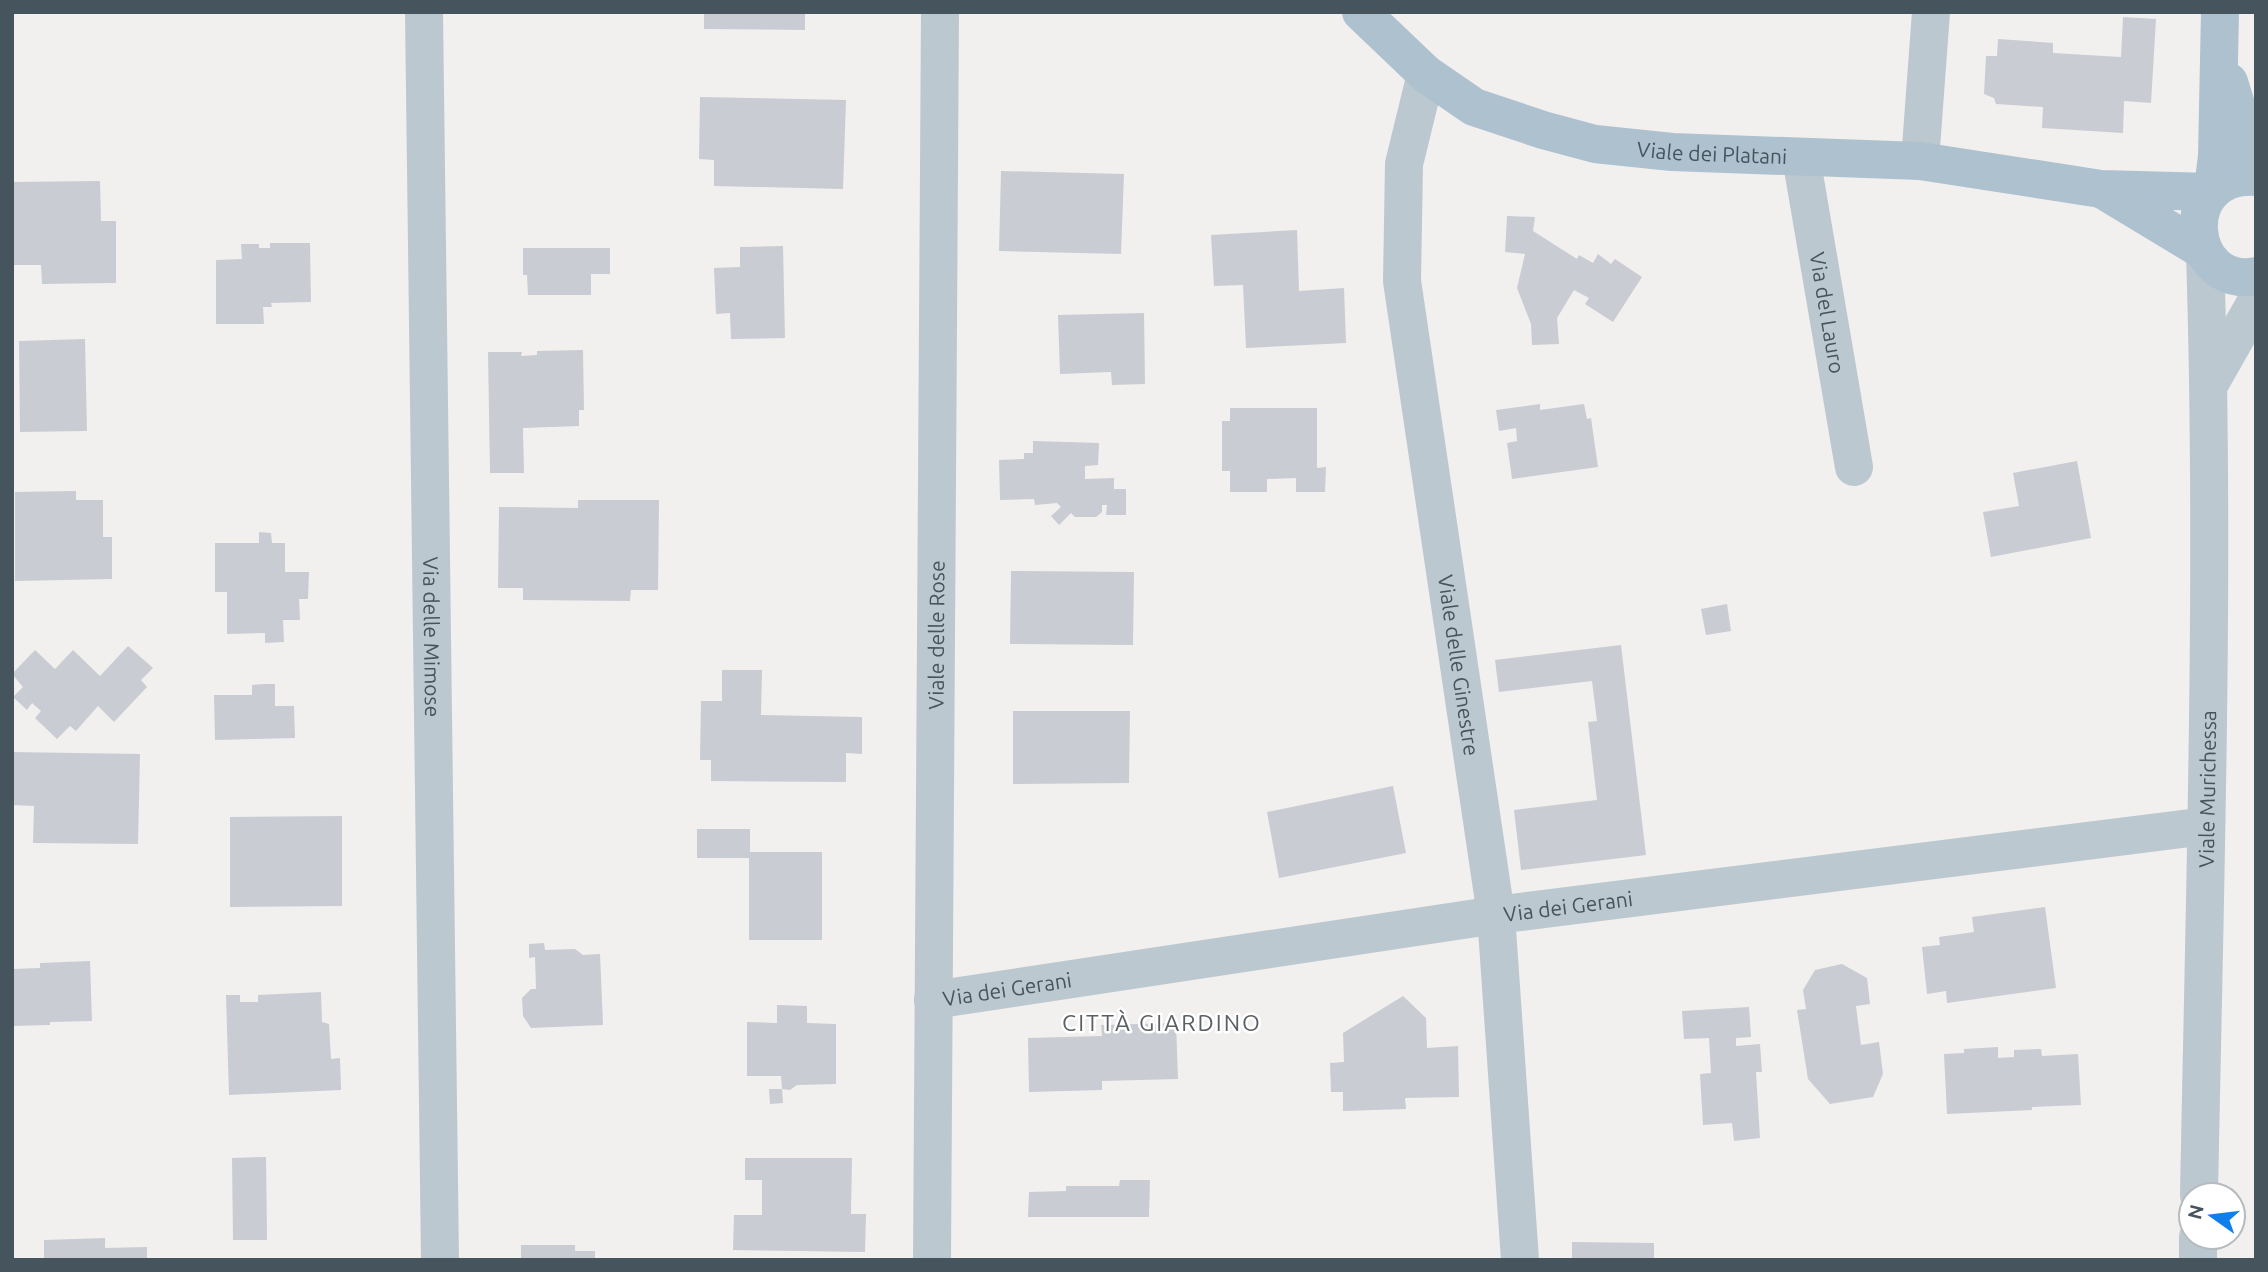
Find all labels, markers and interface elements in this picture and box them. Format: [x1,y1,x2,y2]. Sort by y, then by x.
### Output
street label: Viale dei Platani [1636,136,1788,168]
street label: Via del Lauro [1805,250,1850,375]
street label: Via delle Mimose [419,557,445,717]
street label: Viale delle Rose [924,560,948,710]
street label: Viale delle Ginestre [1434,573,1484,757]
street label: Viale Murichessa [2194,710,2220,868]
street label: Via dei Gerani [1502,886,1634,926]
street label: Via dei Gerani [941,967,1073,1010]
district label: CITTÀ GIARDINO [1062,1009,1262,1035]
north arrow [2177,1181,2247,1251]
text: N [2183,1202,2208,1221]

